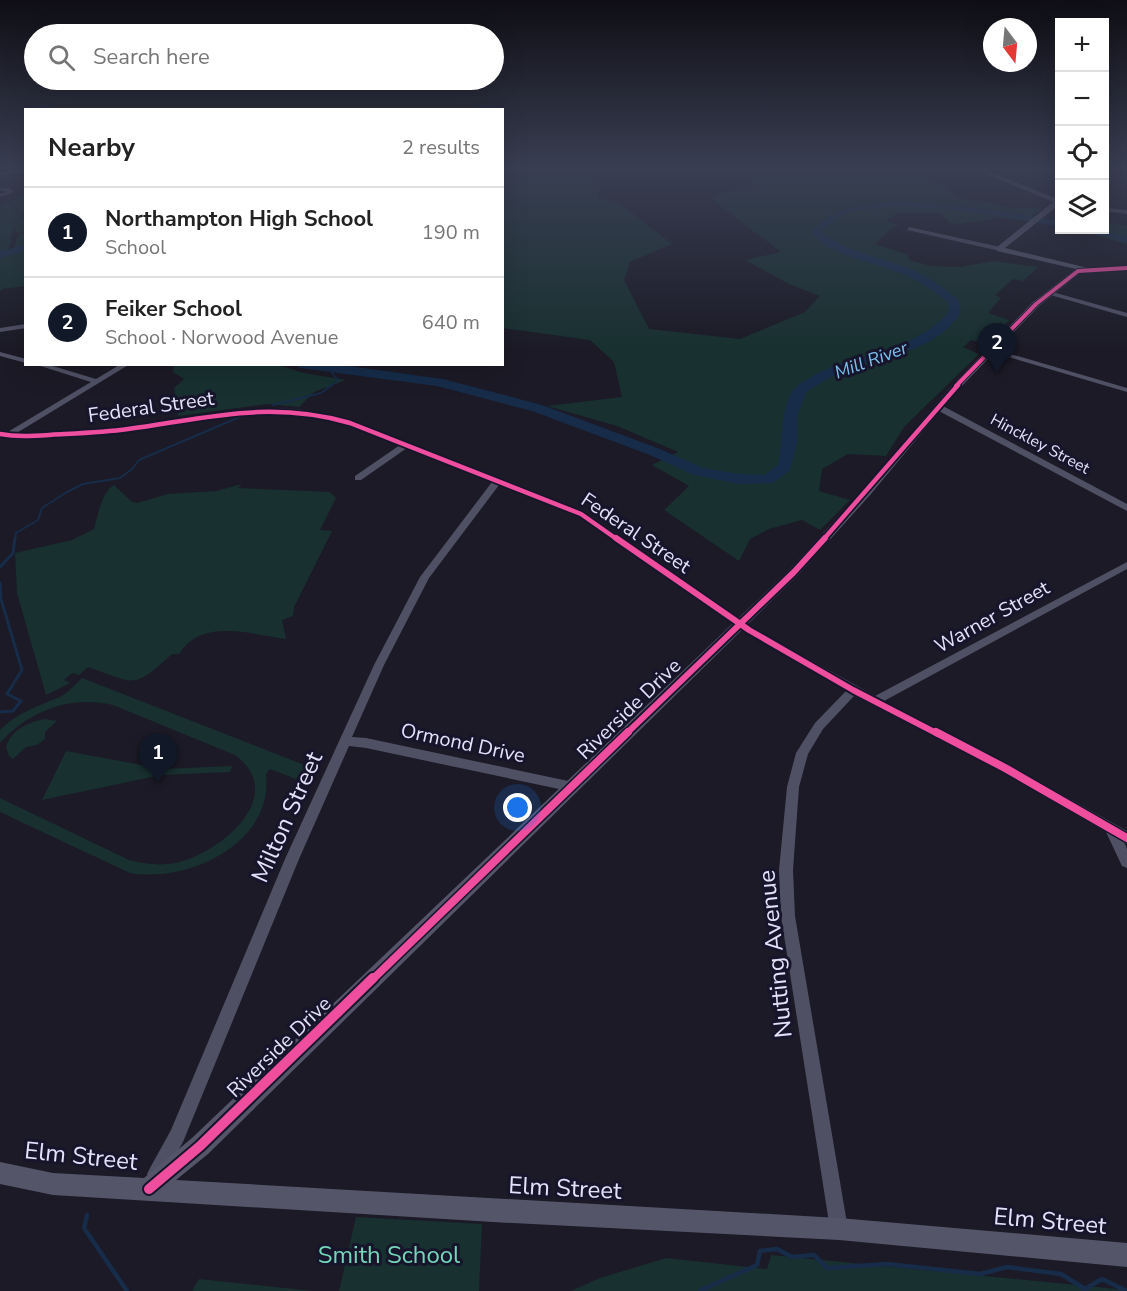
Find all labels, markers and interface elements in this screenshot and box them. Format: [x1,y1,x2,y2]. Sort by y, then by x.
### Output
north arrow [983,18,1037,72]
map controls [1055,18,1109,234]
button: + [1055,18,1109,72]
search box [24,24,504,90]
icon: search [45,41,78,74]
text: Search here [93,42,210,72]
button: − [1055,72,1109,126]
button: locate [1055,126,1109,180]
text: Nearby [48,130,135,165]
text: 2 results [402,134,480,161]
button: layers [1055,180,1109,234]
text: Northampton High School [105,204,373,234]
text: 1 [62,219,74,246]
text: 190 m [422,219,480,246]
text: School [105,234,166,261]
text: Feiker School [105,294,242,324]
text: 2 [62,309,74,336]
text: 640 m [422,309,480,336]
text: School · Norwood Avenue [105,324,338,351]
pin: 2 [978,324,1016,373]
water label: Mill River [831,336,911,384]
street label: Federal Street [86,385,217,429]
street label: Hinckley Street [987,409,1094,480]
street label: Federal Street [576,486,697,580]
street label: Warner Street [930,574,1055,660]
street label: Riverside Drive [571,652,687,766]
street label: Ormond Drive [398,717,528,769]
pin: 1 [138,734,178,783]
street label: Milton Street [244,746,330,887]
your location [503,793,532,822]
street label: Nutting Avenue [750,868,800,1040]
street label: Riverside Drive [221,990,337,1104]
street label: Elm Street [23,1134,140,1178]
street label: Elm Street [508,1169,623,1207]
street label: Elm Street [992,1200,1108,1242]
park label: Smith School [318,1239,460,1271]

